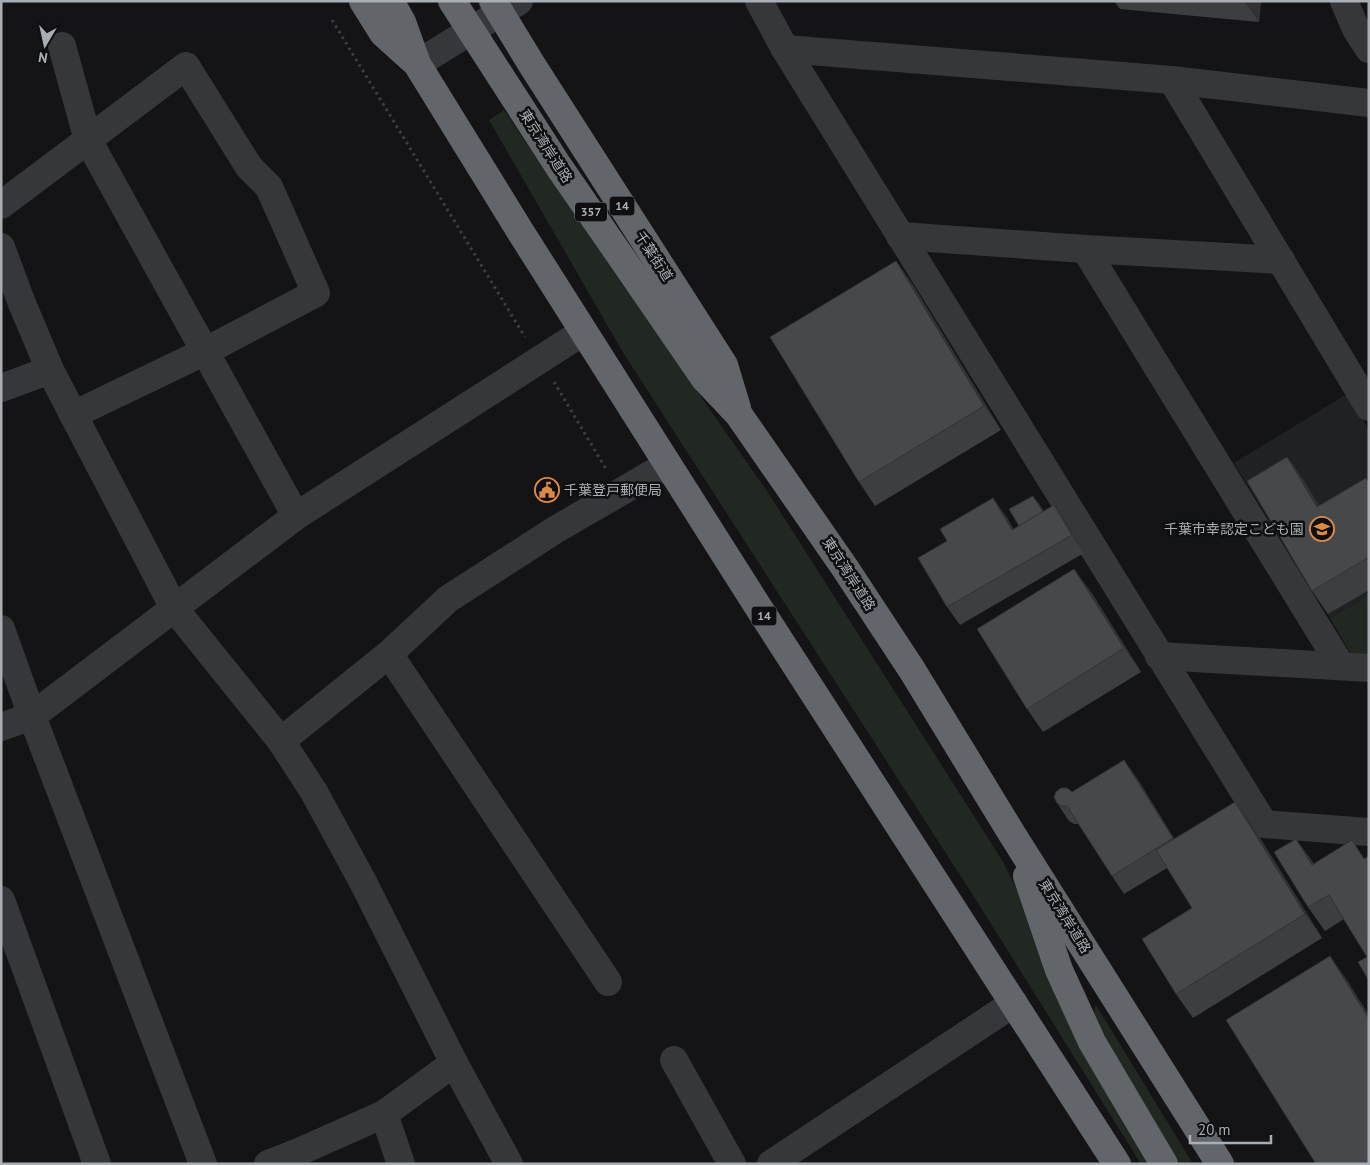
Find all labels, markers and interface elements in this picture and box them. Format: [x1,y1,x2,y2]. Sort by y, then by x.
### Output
north arrow [20,20,70,70]
text: N [37,48,49,67]
street label: 東京湾岸道路 [516,106,576,186]
road number: 14 [610,197,634,216]
road number: 357 [575,202,607,222]
street label: 千葉街道 [631,228,677,284]
public building icon: 千葉登戸郵便局 [534,477,560,503]
place label: 千葉登戸郵便局 [564,481,662,499]
school or university icon: 千葉市幸認定こども園 [1309,516,1335,542]
place label: 千葉市幸認定こども園 [1164,520,1304,538]
street label: 東京湾岸道路 [819,534,879,614]
road number: 14 [752,606,776,626]
street label: 東京湾岸道路 [1035,876,1095,956]
scale bar [1190,1112,1271,1144]
text: 20 m [1198,1120,1231,1139]

